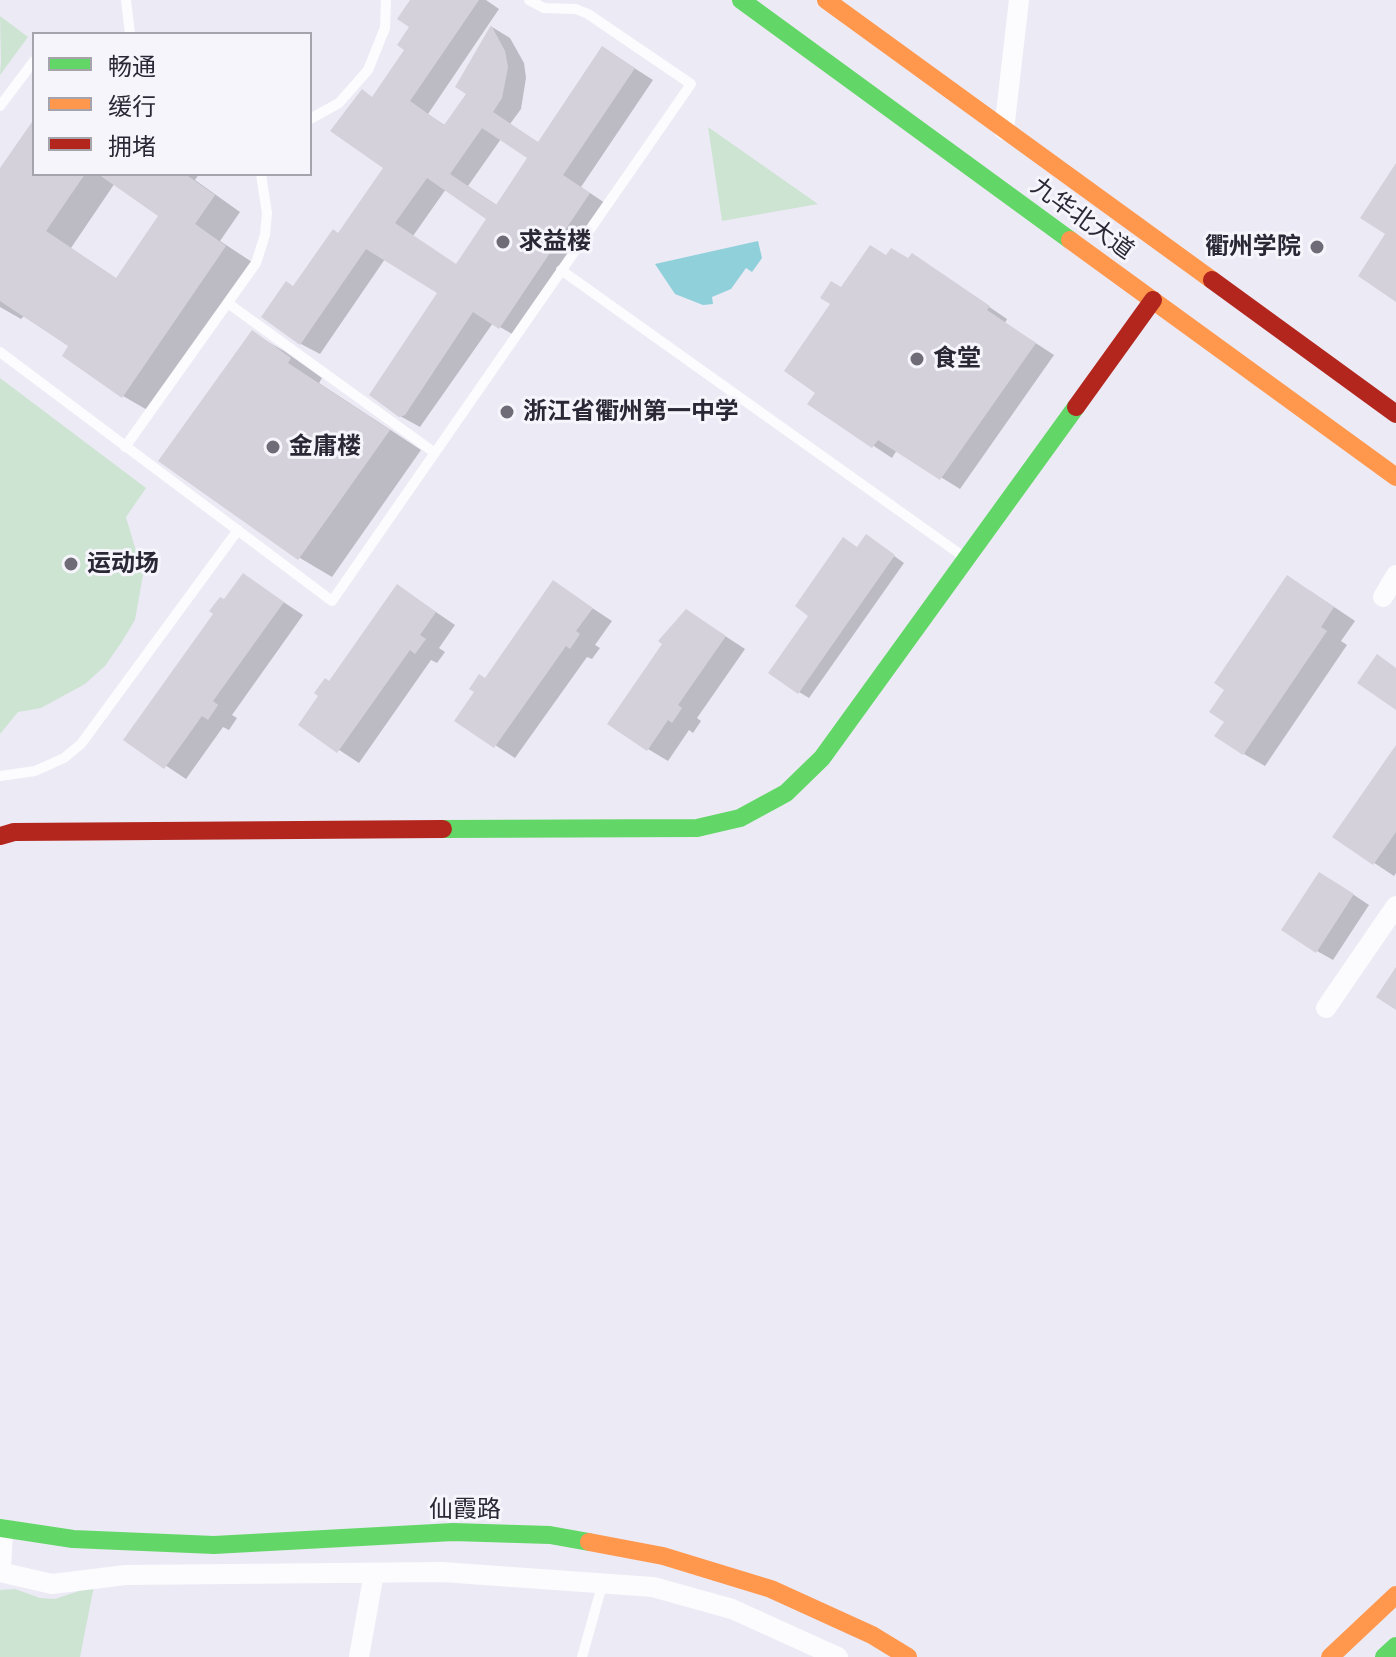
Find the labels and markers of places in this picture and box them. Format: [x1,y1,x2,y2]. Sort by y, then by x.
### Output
place label: 求益楼 [519,228,591,256]
marker: 求益楼 [494,233,512,251]
place label: 衢州学院 [1205,233,1301,261]
marker: 衢州学院 [1308,238,1326,256]
place label: 食堂 [933,345,981,373]
marker: 食堂 [908,350,926,368]
place label: 浙江省衢州第一中学 [523,398,739,426]
marker: 浙江省衢州第一中学 [498,403,516,421]
place label: 金庸楼 [289,433,361,461]
marker: 金庸楼 [264,438,282,456]
place label: 运动场 [87,550,159,578]
marker: 运动场 [62,555,80,573]

